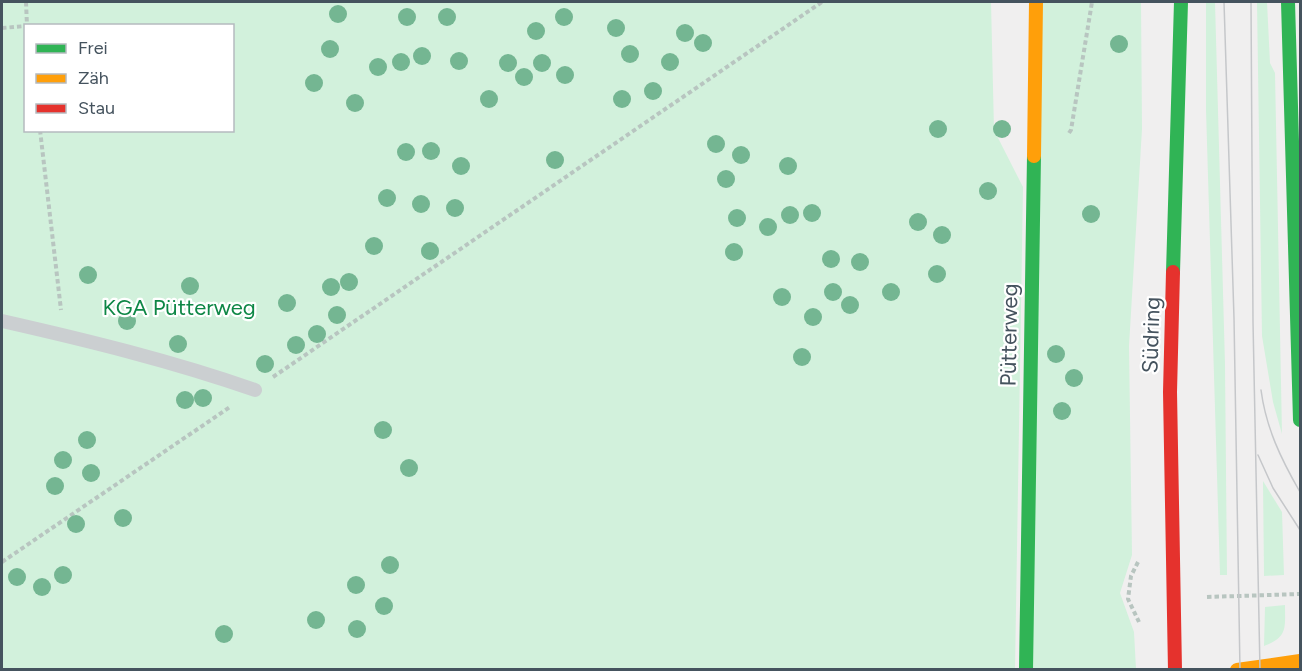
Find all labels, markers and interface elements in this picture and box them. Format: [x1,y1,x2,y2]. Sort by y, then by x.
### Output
legend [24,24,234,132]
text: Frei [78,37,108,59]
text: Zäh [78,67,109,89]
text: Stau [78,97,115,119]
street label: Pütterweg [995,283,1023,387]
park label: KGA Pütterweg [102,294,256,321]
street label: Südring [1136,296,1166,374]

